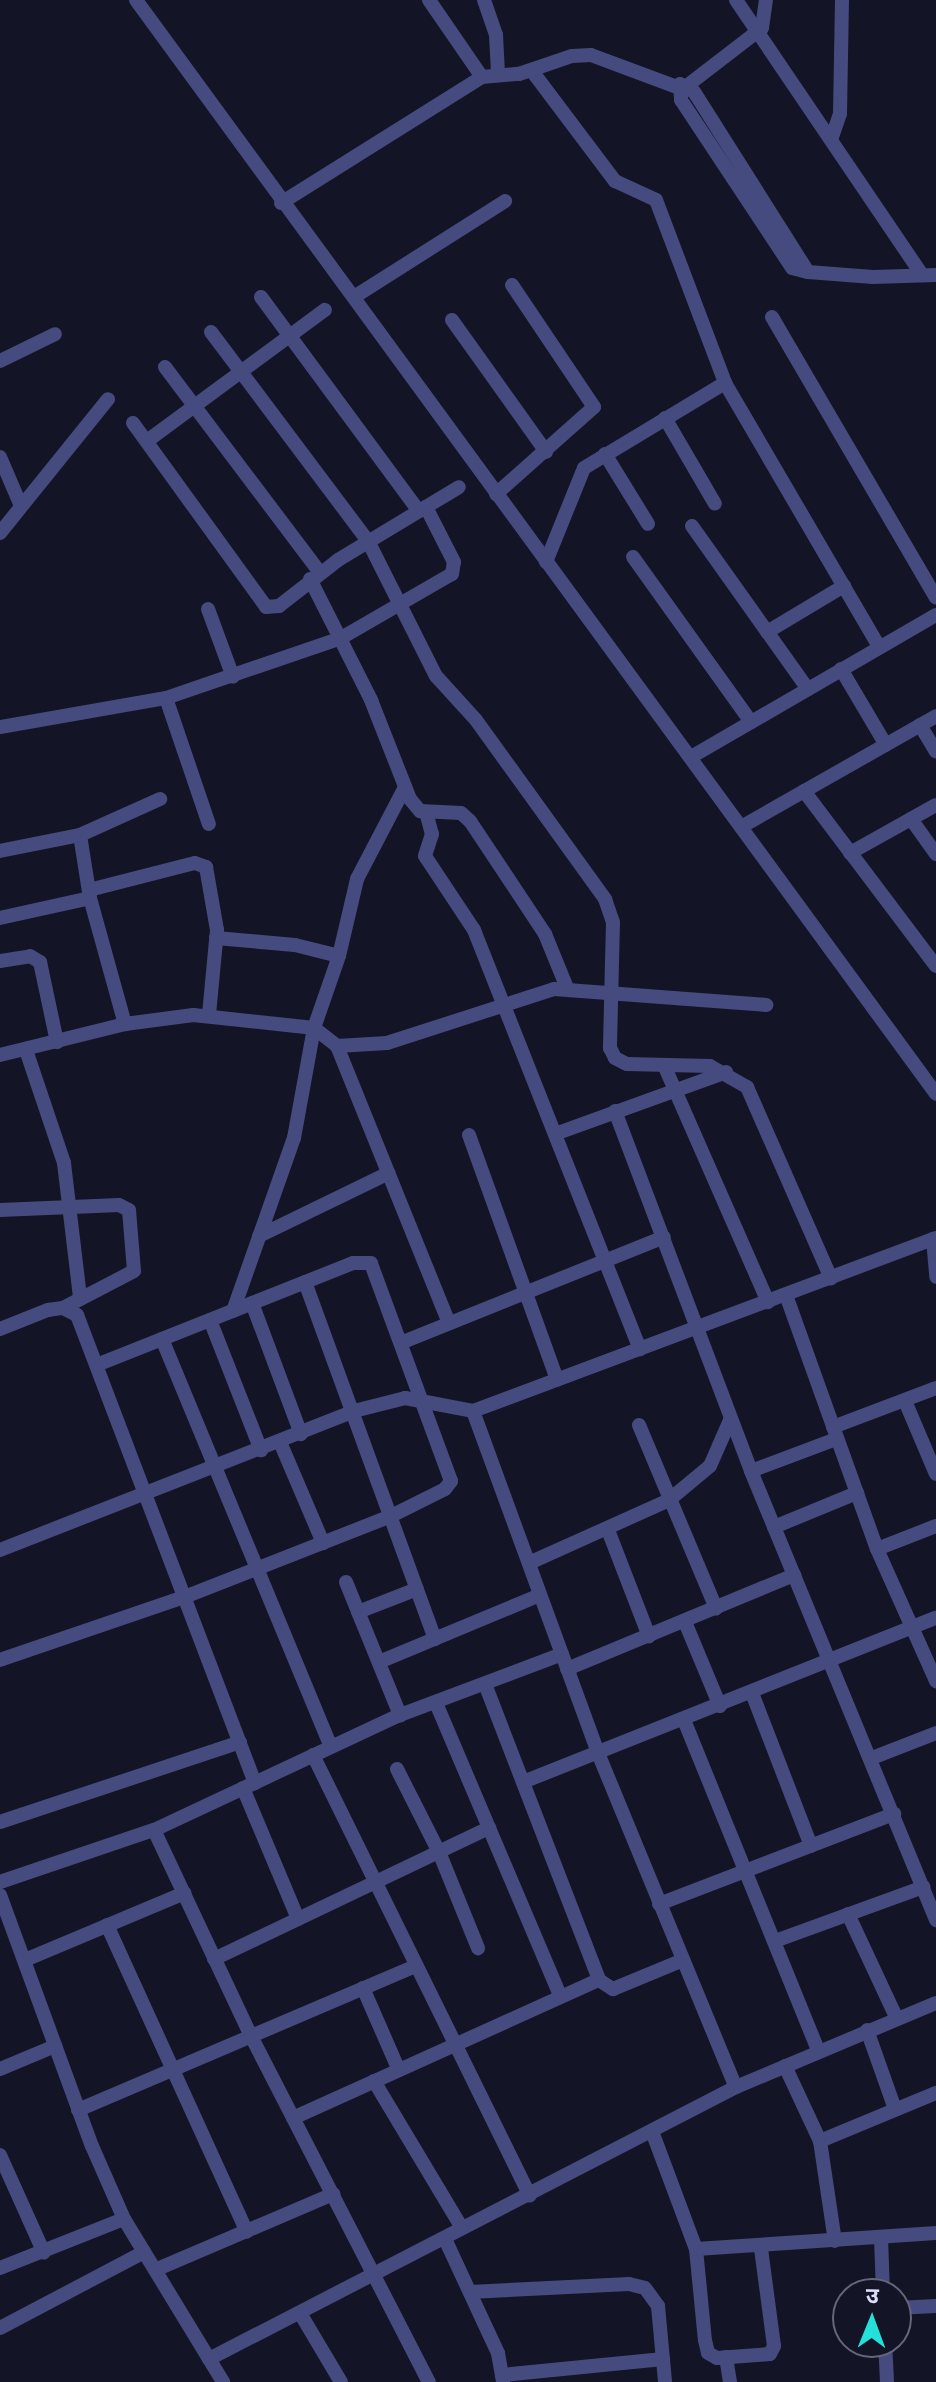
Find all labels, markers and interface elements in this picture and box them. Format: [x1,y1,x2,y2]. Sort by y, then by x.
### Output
north arrow [832,2278,912,2358]
text: उ [866,2281,879,2310]

